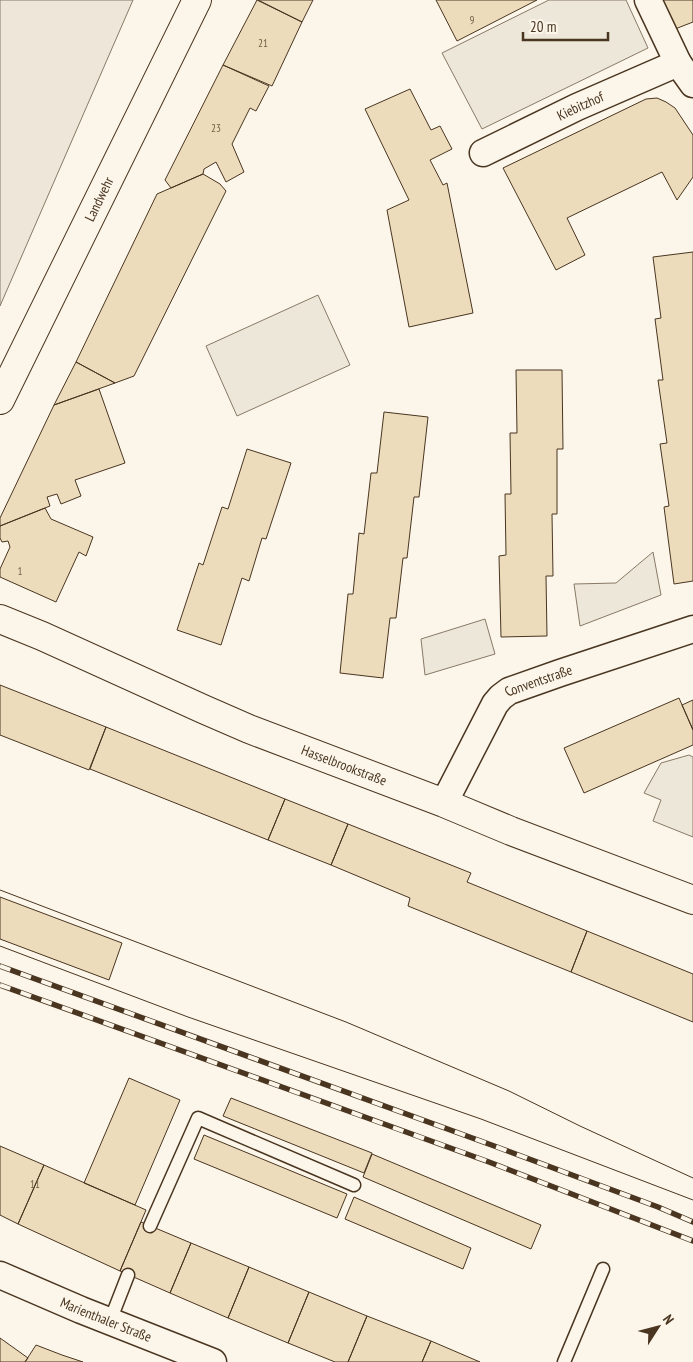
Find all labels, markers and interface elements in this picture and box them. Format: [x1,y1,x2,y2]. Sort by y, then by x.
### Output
scale bar [523,10,608,42]
house number: 9 [470,13,475,27]
text: 20 m [530,17,556,36]
house number: 21 [258,36,268,50]
street label: Kiebitzhof [554,87,607,124]
house number: 23 [211,121,221,135]
street label: Landwehr [80,174,118,224]
house number: 1 [18,564,23,578]
street label: Conventstraße [501,660,575,700]
street label: Hasselbrookstraße [299,741,390,790]
house number: 11 [30,1177,40,1191]
street label: Marienthaler Straße [58,1293,154,1346]
north arrow [633,1302,683,1352]
text: N [659,1311,678,1328]

